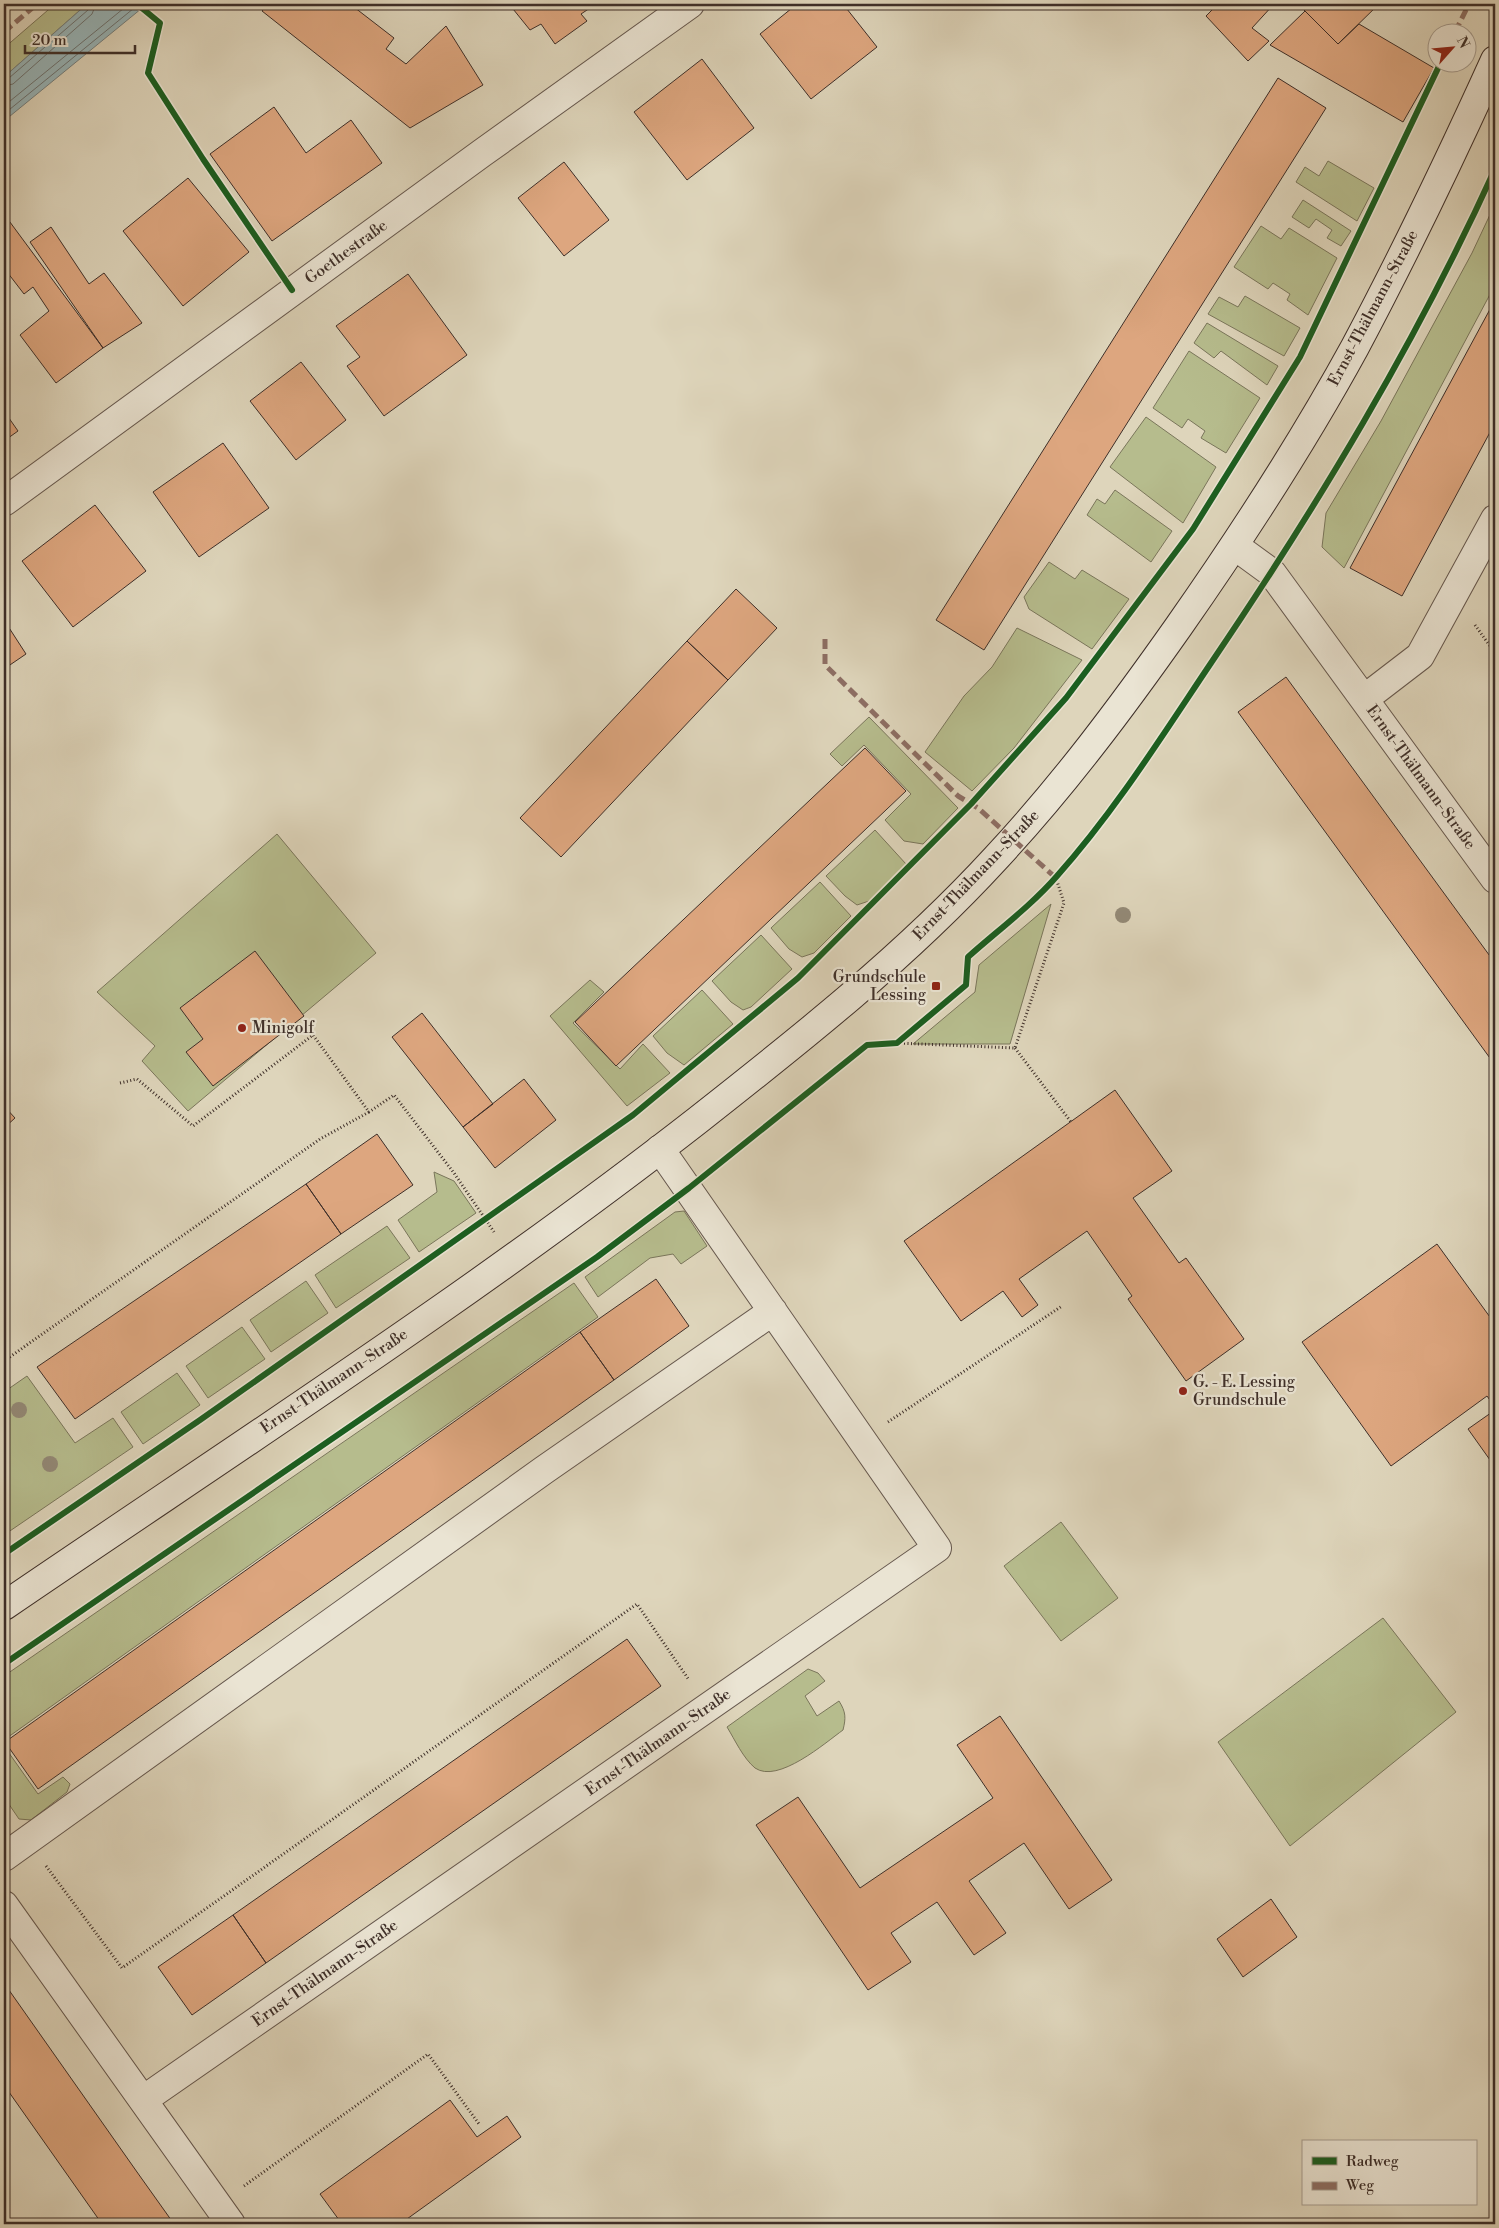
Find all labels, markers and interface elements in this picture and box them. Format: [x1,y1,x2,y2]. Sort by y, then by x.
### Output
scale bar [25,22,135,54]
north arrow [1426,22,1476,72]
text: 20 m [32,31,67,50]
text: N [1452,34,1473,52]
street label: Goethestraße [301,215,391,289]
street label: Ernst-Thälmann-Straße [1323,227,1423,389]
street label: Ernst-Thälmann-Straße [1362,701,1480,853]
street label: Ernst-Thälmann-Straße [909,806,1043,944]
place label: Grundschule Lessing [833,967,927,1005]
marker: Grundschule Lessing [930,980,942,992]
place label: Minigolf [252,1018,315,1038]
marker: Minigolf [236,1022,248,1034]
street label: Ernst-Thälmann-Straße [256,1324,412,1438]
place label: G. - E. Lessing Grundschule [1193,1372,1296,1410]
marker: G. - E. Lessing Grundschule [1177,1385,1189,1397]
street label: Ernst-Thälmann-Straße [581,1684,735,1800]
street label: Ernst-Thälmann-Straße [248,1915,402,2031]
legend [1302,2140,1476,2206]
text: Radweg [1346,2152,1399,2171]
text: Weg [1345,2176,1374,2195]

